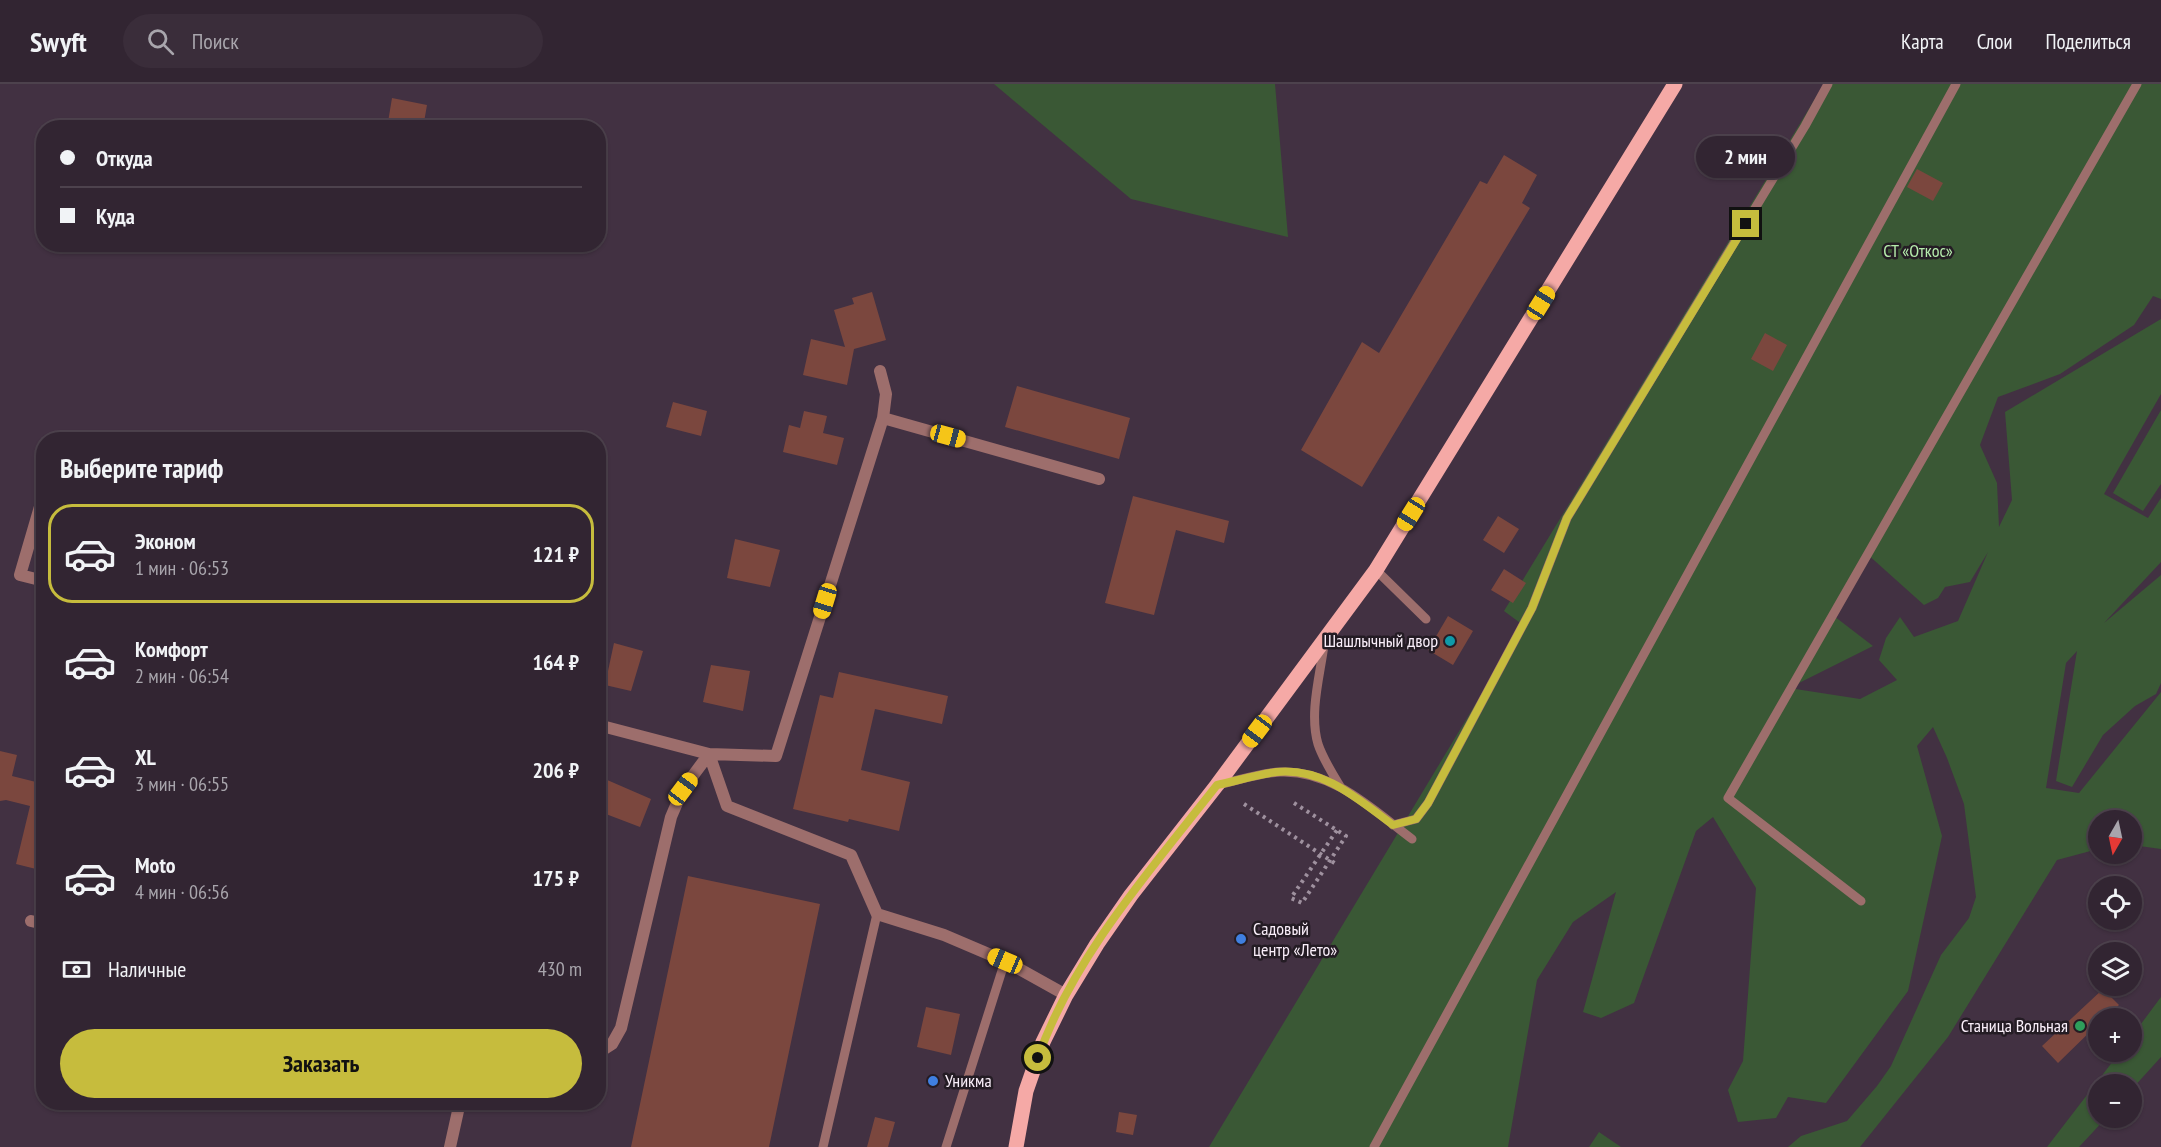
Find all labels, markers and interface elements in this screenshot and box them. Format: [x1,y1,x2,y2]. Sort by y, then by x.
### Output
search box [123,14,543,68]
text: Swyft [30,23,87,60]
icon: search [144,25,177,58]
text: Поиск [192,27,239,55]
text: Карта [1901,28,1944,55]
text: Слои [1977,28,2012,55]
text: Поделиться [2045,28,2131,55]
callout: 2 мин [1696,137,1796,179]
text: Откуда [96,144,153,172]
text: 2 мин [1724,144,1767,170]
text: Куда [96,202,135,230]
route end [1732,210,1759,237]
park label: СТ «Откос» [1883,239,1953,262]
car [1524,283,1558,323]
car [928,423,968,449]
text: Выберите тариф [60,451,223,485]
car [1394,494,1428,534]
icon: car [63,527,117,581]
text: Эконом [135,527,196,555]
text: 121 ₽ [532,540,579,568]
text: 1 мин · 06:53 [135,555,229,581]
car [811,581,839,621]
place label: Шашлычный двор [1323,629,1438,652]
marker: Шашлычный двор [1443,634,1457,648]
icon: car [63,635,117,689]
text: Комфорт [135,635,208,663]
text: 164 ₽ [532,648,579,676]
text: 2 мин · 06:54 [135,663,229,689]
car [1239,711,1275,751]
icon: car [63,743,117,797]
text: XL [135,743,156,771]
text: 206 ₽ [532,756,579,784]
car [665,769,701,809]
text: 3 мин · 06:55 [135,771,229,797]
north arrow [2088,810,2142,864]
map controls [2088,810,2142,1128]
icon: car [63,851,117,905]
text: Moto [135,851,176,879]
text: 175 ₽ [532,864,579,892]
button: locate [2088,876,2142,930]
text: 4 мин · 06:56 [135,879,229,905]
place label: Садовый центр «Лето» [1253,917,1337,961]
marker: Садовый центр «Лето» [1234,932,1248,946]
button: layers [2088,942,2142,996]
car [985,946,1025,976]
icon: cash [60,953,93,986]
text: Наличные [108,955,186,983]
text: 430 m [538,956,582,982]
button: + [2088,1008,2142,1062]
place label: Станица Вольная [1961,1014,2068,1037]
marker: Станица Вольная [2073,1019,2087,1033]
button: Заказать [60,1029,582,1098]
route start [1024,1044,1051,1071]
place label: Уникма [945,1069,992,1092]
marker: Уникма [926,1074,940,1088]
button: − [2088,1074,2142,1128]

